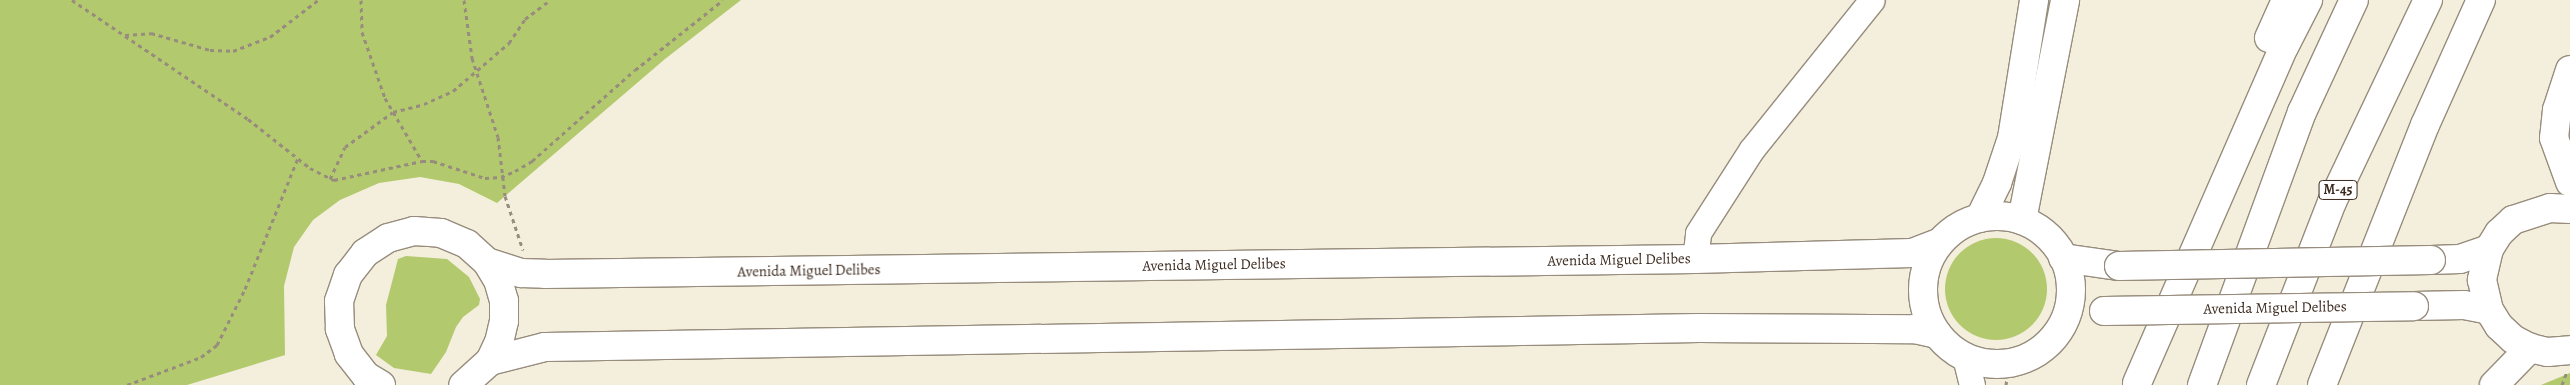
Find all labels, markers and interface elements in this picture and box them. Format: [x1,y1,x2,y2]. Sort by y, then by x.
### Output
road number: M-45 [2318,178,2358,202]
street label: Avenida Miguel Delibes [1547,250,1691,270]
street label: Avenida Miguel Delibes [1142,255,1286,275]
street label: Avenida Miguel Delibes [737,261,881,281]
street label: Avenida Miguel Delibes [2203,298,2347,318]

